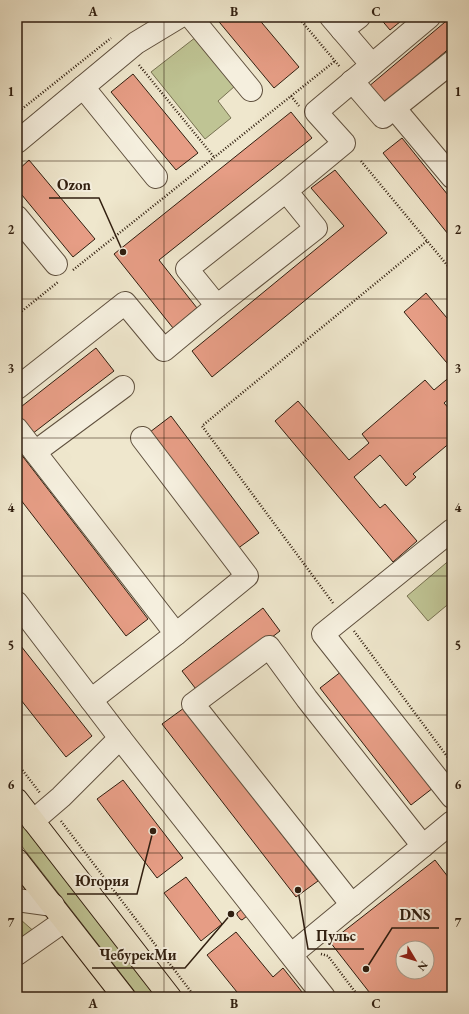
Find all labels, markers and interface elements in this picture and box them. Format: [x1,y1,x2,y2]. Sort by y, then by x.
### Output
text: A [87,3,98,20]
text: B [230,3,238,20]
text: C [371,3,381,20]
text: 1 [8,83,15,100]
text: 1 [455,83,462,100]
callout: Ozon [49,171,99,198]
text: Ozon [57,175,92,194]
text: 2 [8,221,15,238]
text: 2 [455,221,462,238]
text: 3 [8,360,15,377]
text: 3 [455,360,462,377]
text: 4 [8,499,15,516]
text: 4 [455,499,462,516]
text: 5 [8,637,14,654]
text: 5 [455,637,461,654]
text: 6 [8,776,15,793]
text: 6 [455,776,462,793]
callout: Югория [67,867,137,894]
text: Югория [75,871,129,890]
callout: DNS [392,901,439,928]
text: DNS [399,905,431,924]
text: 7 [8,914,15,931]
text: 7 [455,914,462,931]
callout: Пульс [308,922,364,949]
text: Пульс [316,926,356,945]
north arrow [395,940,435,980]
callout: ЧебурекМи [92,941,185,968]
text: ЧебурекМи [99,945,177,964]
text: N [415,958,431,974]
text: A [87,995,98,1012]
text: B [230,995,238,1012]
text: C [371,995,381,1012]

